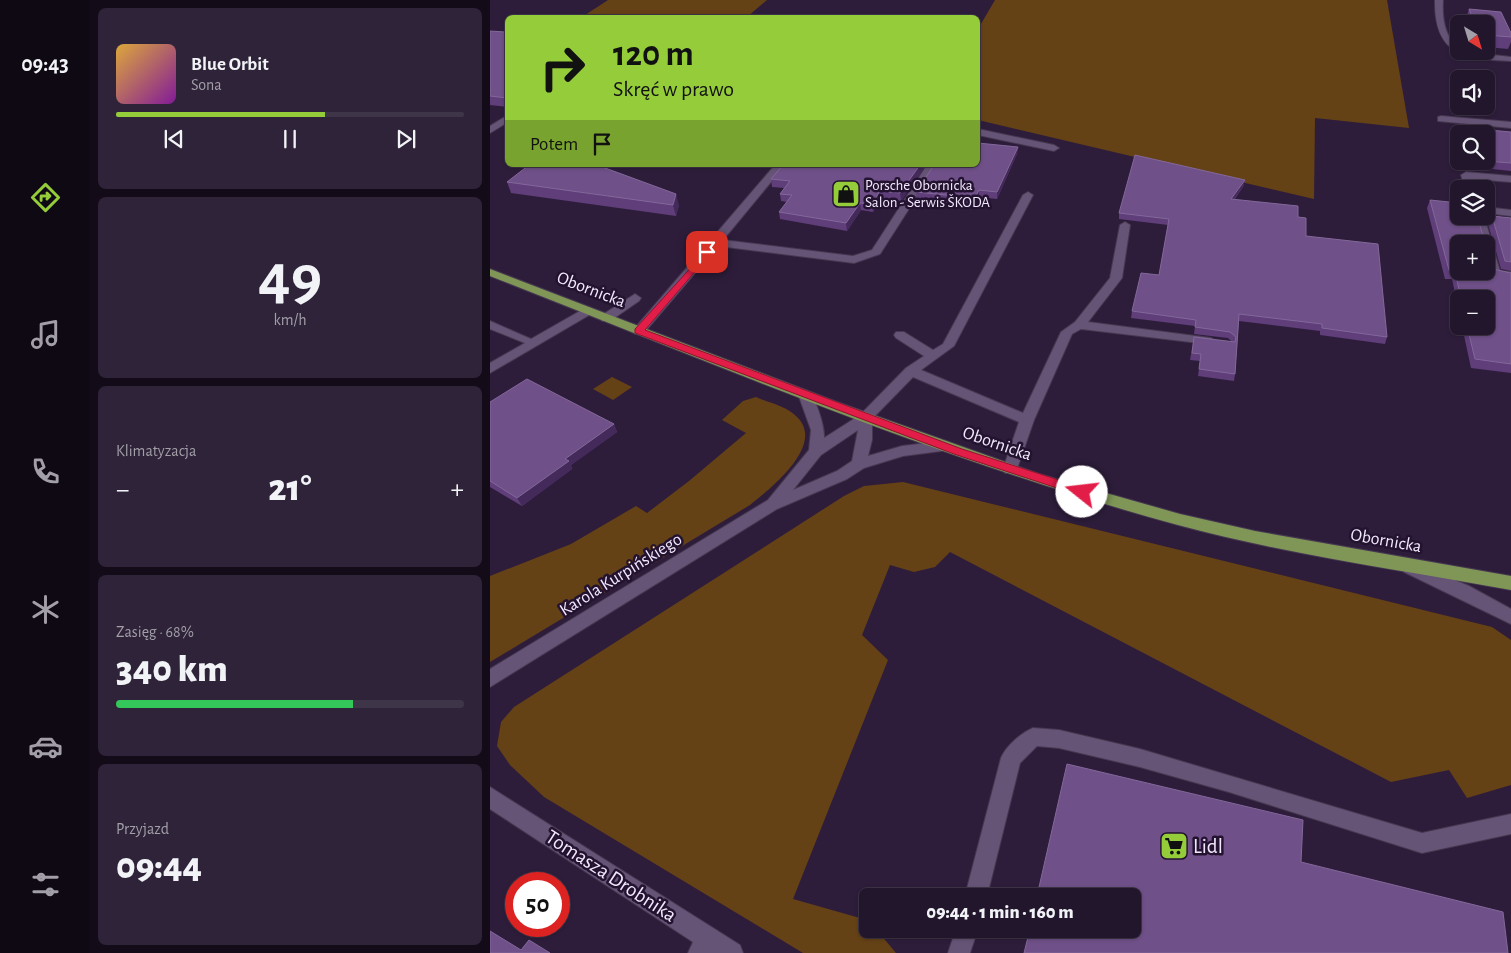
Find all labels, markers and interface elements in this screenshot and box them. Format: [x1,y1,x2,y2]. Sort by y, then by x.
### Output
north arrow [1450,15,1495,60]
map controls [1450,15,1495,335]
icon: right [530,35,595,100]
text: 120 m [613,37,694,72]
text: 09:43 [21,53,69,75]
text: Blue Orbit [191,55,269,74]
button: sound [1450,70,1495,115]
text: Sona [191,77,222,93]
text: Skręć w prawo [613,78,734,100]
icon: previous [160,125,188,153]
icon: pause [276,125,304,153]
icon: next [392,125,420,153]
button: search [1450,125,1495,170]
icon: arrive [588,130,616,158]
text: Potem [530,135,578,154]
place label: Porsche Obornicka Salon - Serwis ŠKODA [865,178,990,210]
shop icon: Porsche Obornicka Salon - Serwis ŠKODA [831,179,861,209]
icon: directions [28,180,63,215]
button: layers [1450,180,1495,225]
pin [686,231,728,273]
button: + [1450,235,1495,280]
icon: arrive [693,238,721,266]
text: 49 [258,246,322,311]
street label: Obornicka [554,269,628,311]
button: − [1450,290,1495,335]
text: km/h [273,312,307,328]
icon: music [28,317,63,352]
street label: Obornicka [960,424,1034,464]
text: Klimatyzacja [116,443,196,459]
icon: phone [28,454,63,489]
position arrow [1055,465,1107,517]
text: 21° [268,470,312,508]
text: − [116,476,129,504]
text: + [451,476,464,504]
street label: Obornicka [1349,526,1423,556]
street label: Karola Kurpińskiego [557,530,685,620]
icon: climate [28,592,63,627]
text: Zasięg · 68% [116,624,194,640]
text: 340 km [116,651,228,689]
icon: car [28,729,63,764]
text: Przyjazd [116,821,169,837]
street label: Tomasza Drobnika [542,826,680,926]
supermarket icon: Lidl [1159,831,1189,861]
place label: Lidl [1193,836,1223,857]
text: 09:44 [116,848,202,886]
icon: filters [28,867,63,902]
speed limit sign: 50 [505,872,570,937]
text: 09:44 · 1 min · 160 m [926,903,1074,922]

